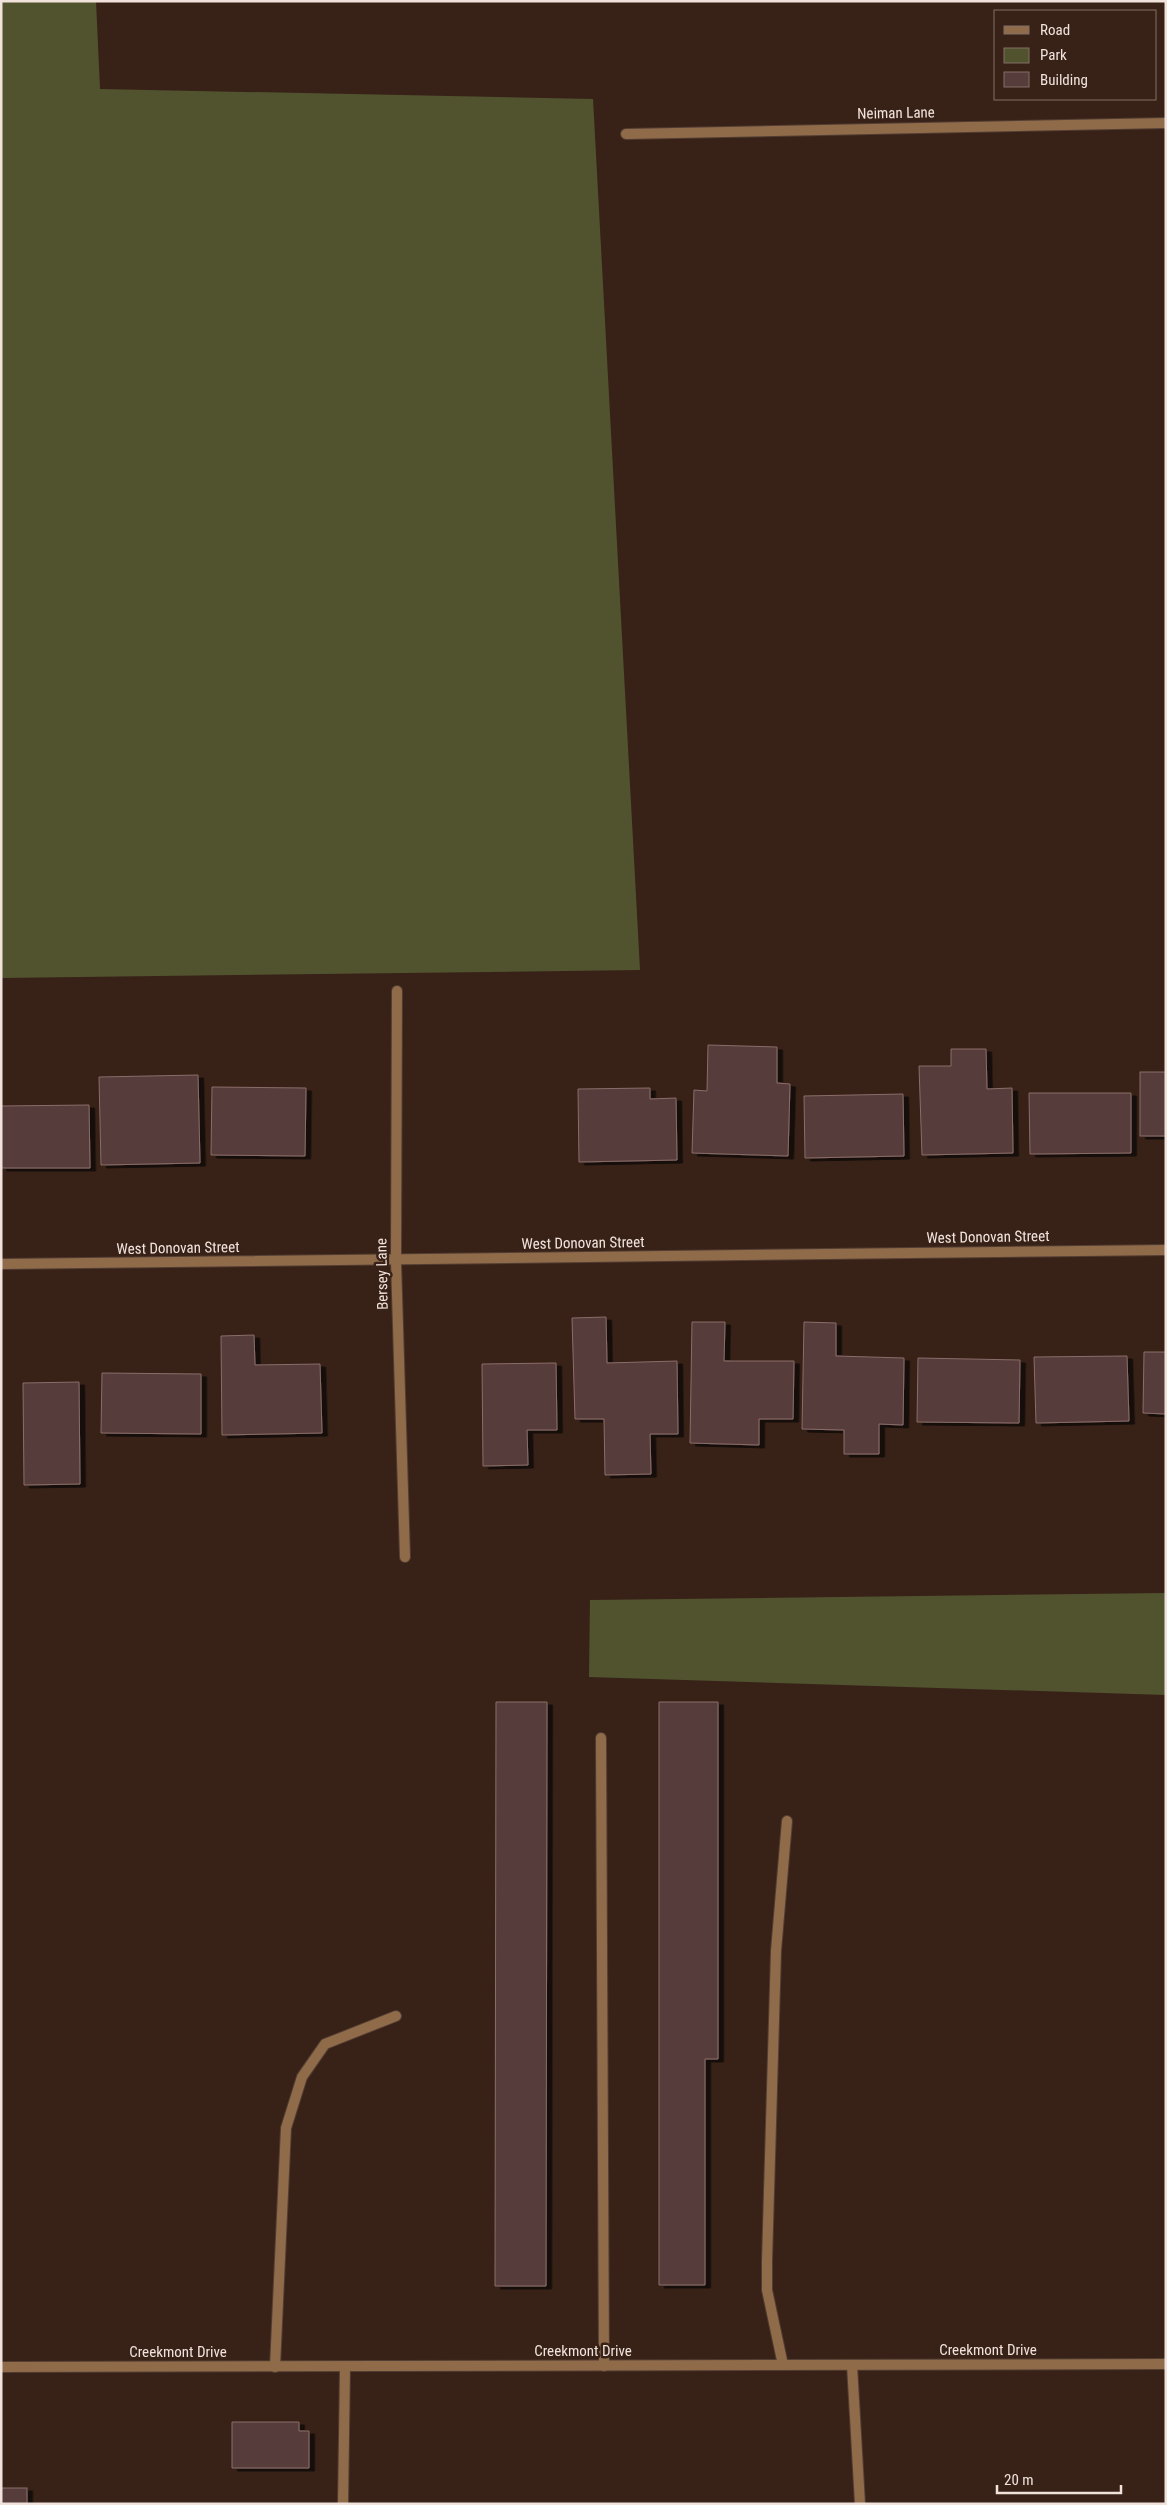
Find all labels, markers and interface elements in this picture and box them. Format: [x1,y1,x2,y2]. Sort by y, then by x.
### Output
legend [994,10,1157,100]
text: Road [1040,21,1070,39]
text: Park [1040,46,1067,64]
text: Building [1040,71,1088,89]
street label: Neiman Lane [857,103,935,123]
street label: West Donovan Street [926,1227,1050,1247]
street label: West Donovan Street [521,1233,645,1253]
street label: West Donovan Street [116,1238,240,1258]
street label: Bersey Lane [372,1238,392,1310]
street label: Creekmont Drive [939,2341,1037,2359]
street label: Creekmont Drive [534,2342,632,2360]
street label: Creekmont Drive [129,2343,227,2361]
scale bar [997,2462,1121,2494]
text: 20 m [1004,2471,1034,2489]

